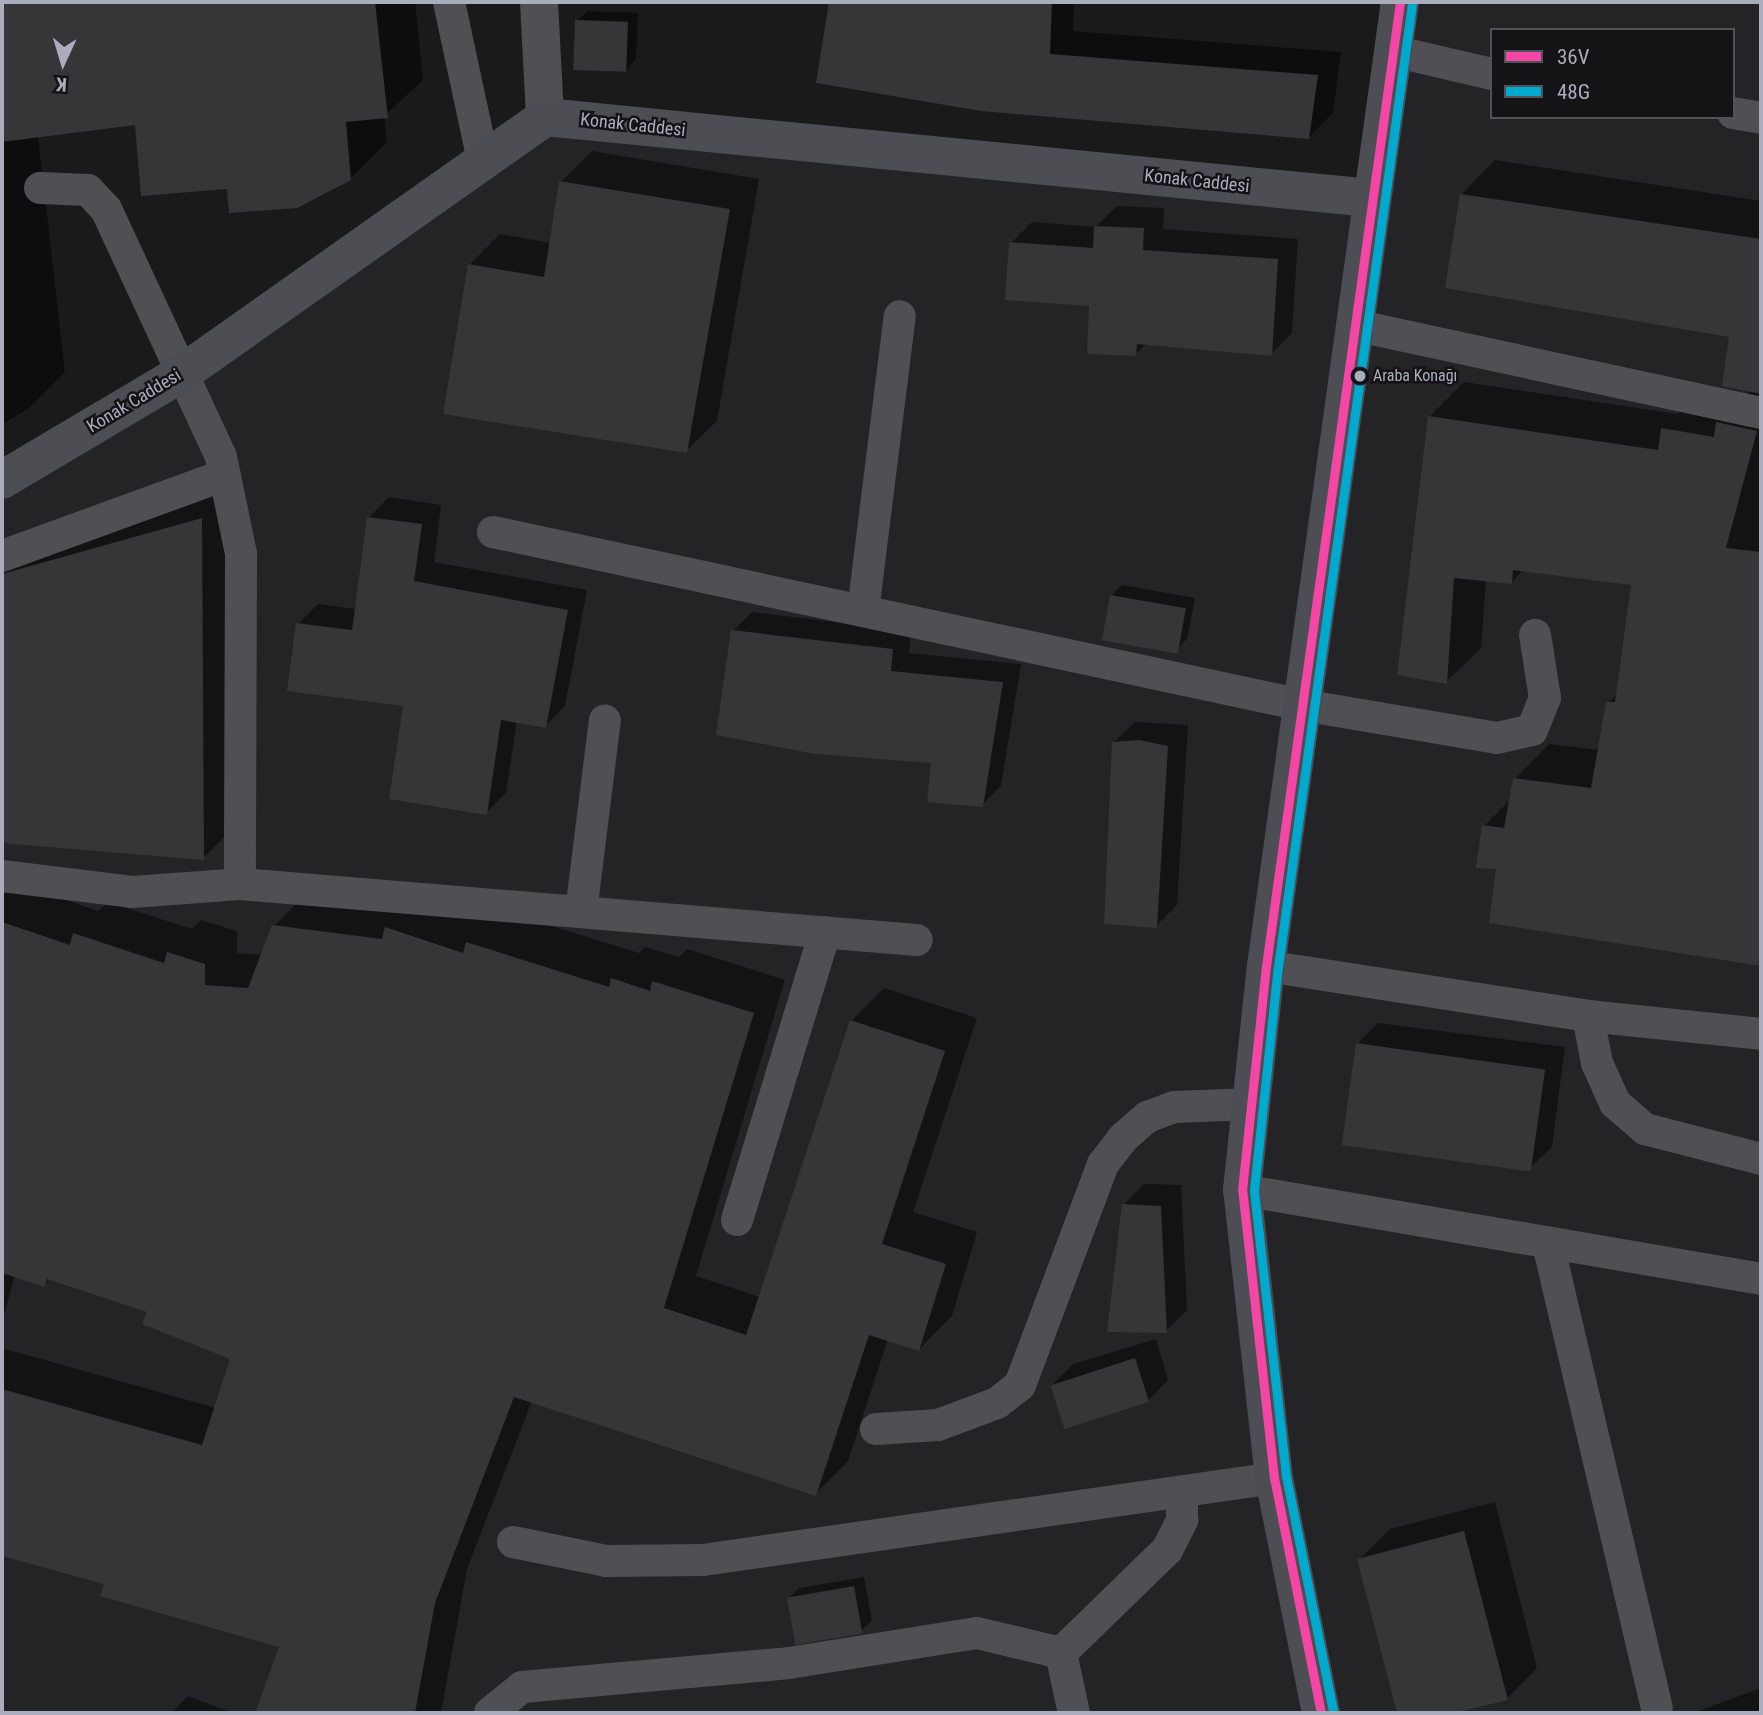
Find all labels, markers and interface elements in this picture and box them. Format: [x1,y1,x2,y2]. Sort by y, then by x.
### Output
north arrow [28,28,98,98]
legend [1490,28,1735,119]
text: 36V [1557,45,1590,69]
text: K [55,73,68,96]
text: 48G [1557,80,1590,104]
street label: Konak Caddesi [579,109,687,141]
street label: Konak Caddesi [1143,165,1251,197]
street label: Konak Caddesi [83,365,185,437]
place label: Araba Konağı [1373,366,1457,386]
marker: Araba Konağı [1353,369,1367,383]

